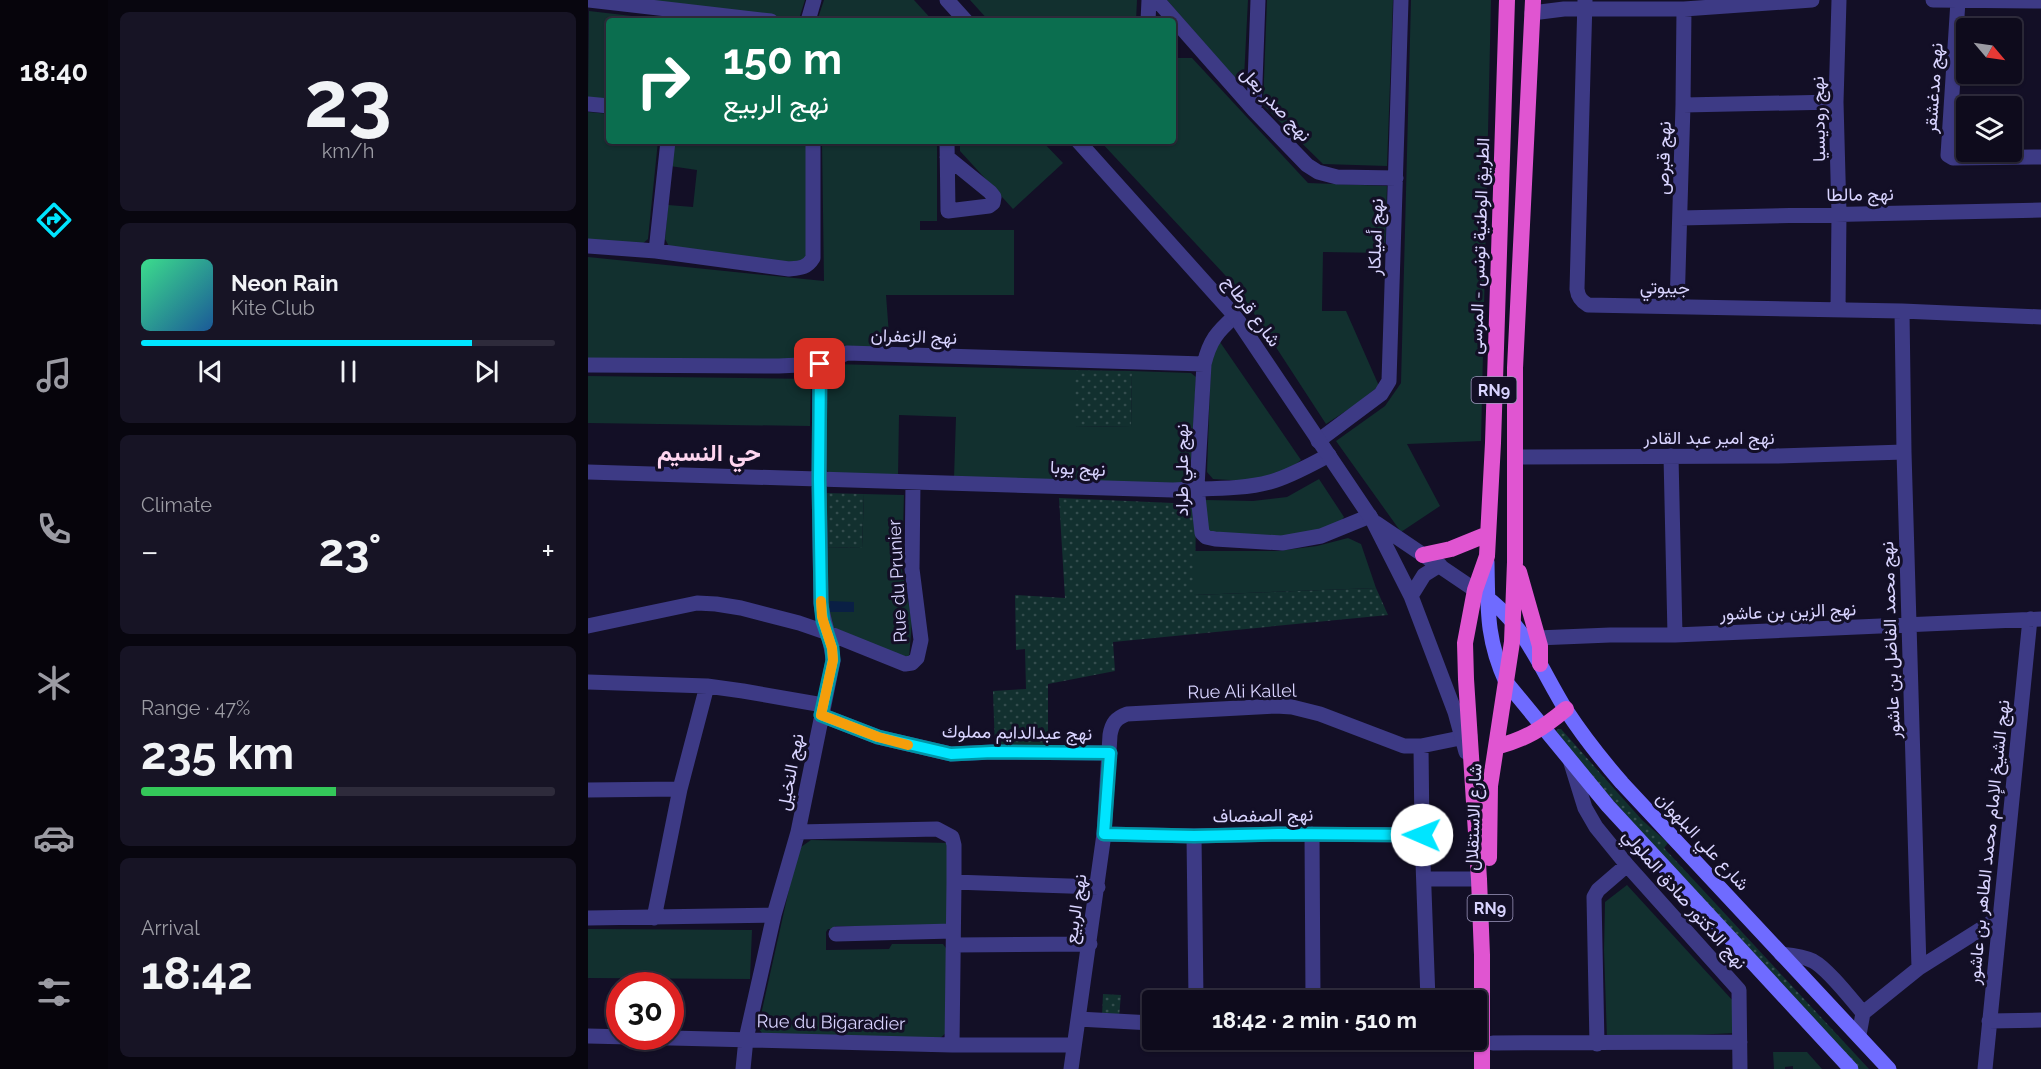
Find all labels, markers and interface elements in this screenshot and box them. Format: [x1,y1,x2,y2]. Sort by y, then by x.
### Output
north arrow [1956,18,2022,84]
map controls [1956,18,2022,162]
text: 150 m [723,35,842,84]
icon: right [624,42,702,120]
street label: نهج مدغشقر [1919,42,1949,135]
text: 23 [304,54,392,145]
text: 18:40 [20,56,88,87]
street label: نهج صدر بعل [1235,62,1316,147]
street label: نهج روديسيا [1807,76,1831,162]
text: نهج الربيع [723,88,829,119]
button: layers [1956,96,2022,162]
street label: نهج قبرص [1651,121,1677,195]
street label: الطريق الوطنية تونس - المرسى [1465,137,1494,355]
text: km/h [322,139,374,163]
street label: نهج مالطا [1826,183,1894,207]
street label: نهج أميلكار [1363,198,1389,277]
icon: directions [33,199,75,241]
text: Neon Rain [231,270,339,296]
street label: شارع قرطاج [1217,272,1285,352]
street label: جيبوتي [1640,276,1690,303]
text: Kite Club [231,296,315,320]
street label: نهج الزعفران [870,324,958,350]
pin [794,338,845,389]
icon: arrive [803,347,836,380]
icon: music [33,354,75,396]
icon: previous [194,355,227,388]
icon: pause [332,355,365,388]
icon: next [470,355,503,388]
road number: RN9 [1472,377,1516,403]
street label: نهج علي طراد [1171,424,1197,516]
street label: نهج امير عبد القادر [1642,427,1775,450]
district label: حي النسيم [657,438,761,473]
street label: نهج يوبا [1050,456,1106,482]
text: Climate [141,493,212,517]
icon: phone [33,508,75,550]
street label: Rue du Prunier [883,518,911,643]
text: 23° [319,524,381,577]
text: − [141,532,159,571]
text: + [541,532,555,571]
street label: نهج محمد الفاضل بن عاشور [1876,541,1906,740]
street label: نهج الزين بن عاشور [1718,598,1857,626]
icon: climate [33,662,75,704]
street label: Rue Ali Kallel [1187,680,1297,702]
text: Range · 47% [141,696,250,720]
street label: نهج الشيخ الإمام محمد الطاهر بن عاشور [1963,699,2015,987]
street label: نهج عبدالدايم مملوك [942,720,1092,746]
text: 235 km [141,727,294,780]
street label: نهج النخيل [772,732,810,813]
street label: شارع الاستقلال [1461,763,1487,871]
street label: شارع علي البلهوان [1648,787,1754,898]
position arrow [1390,803,1454,867]
street label: نهج الصفصاف [1212,804,1314,828]
icon: car [33,817,75,859]
street label: نهج الدكتور صادق الملولي [1615,825,1752,977]
street label: نهج الربيع [1060,873,1092,946]
road number: RN9 [1468,895,1512,921]
text: Arrival [141,916,200,940]
text: 18:42 [141,947,253,1000]
icon: filters [33,971,75,1013]
speed limit sign: 30 [606,972,684,1050]
text: 18:42 · 2 min · 510 m [1212,1007,1417,1033]
street label: Rue du Bigaradier [756,1010,906,1034]

